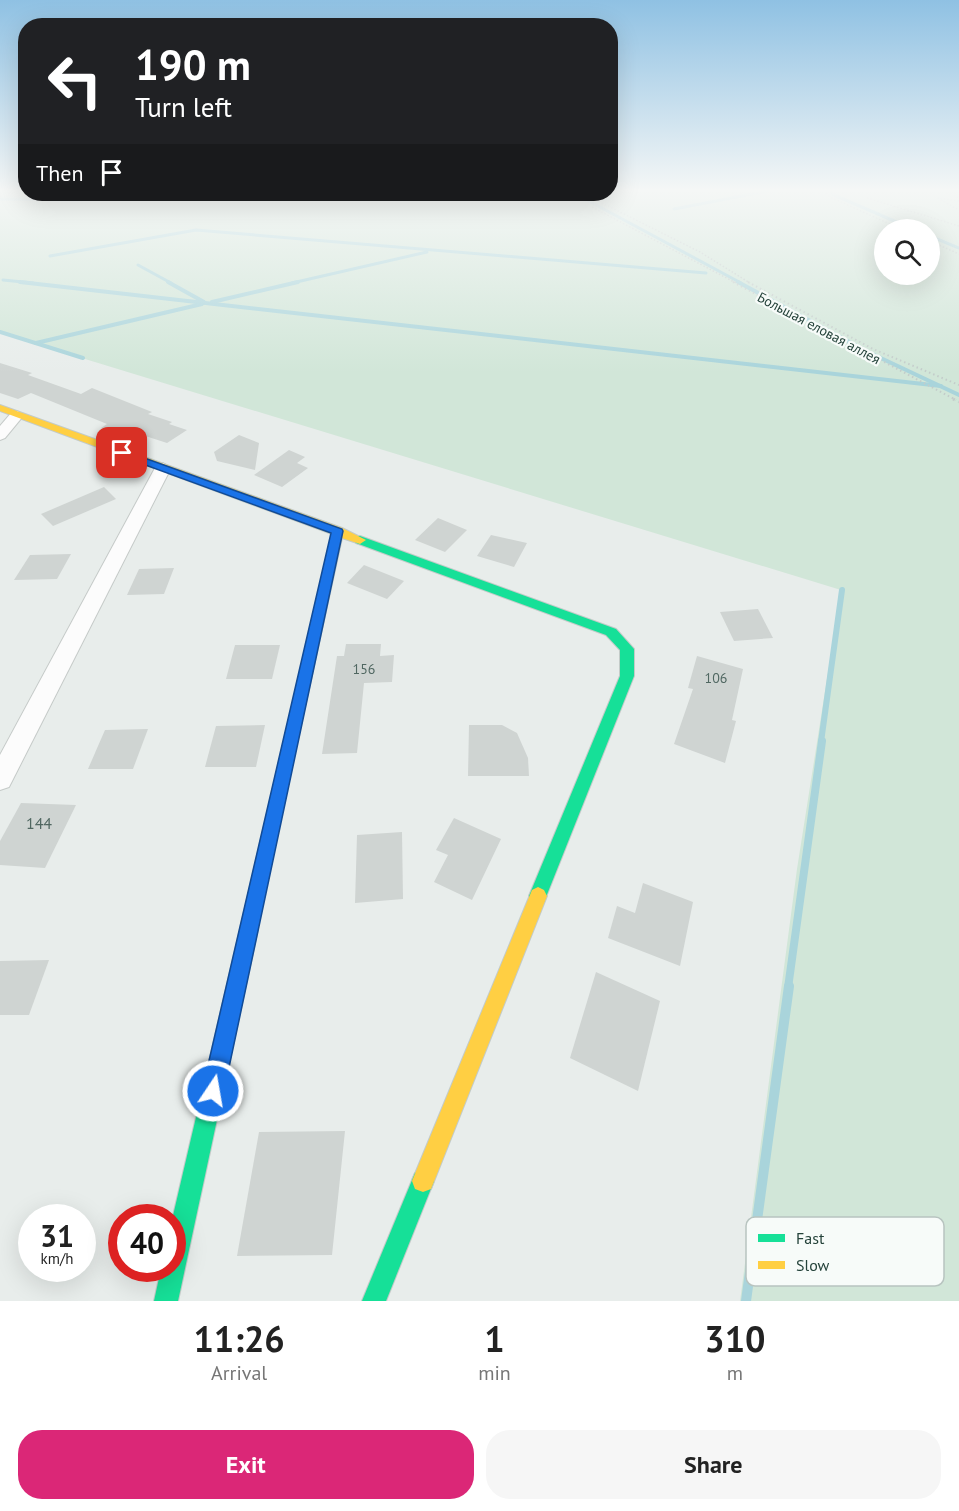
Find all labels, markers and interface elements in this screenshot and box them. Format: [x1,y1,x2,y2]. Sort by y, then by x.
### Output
text: 190 m [135,37,251,92]
icon: left [36,42,114,120]
text: Turn left [135,90,232,124]
icon: arrive [95,156,128,189]
text: Then [36,159,83,187]
map controls [874,219,940,285]
button: search [874,219,940,285]
street label: Большая еловая аллея [754,288,884,368]
pin [96,427,147,478]
icon: arrive [105,436,138,469]
house number: 156 [353,660,375,678]
house number: 106 [705,669,727,687]
house number: 144 [26,813,52,833]
position arrow [181,1059,245,1123]
speed limit sign: 40 [108,1204,186,1282]
text: 31 [40,1216,74,1255]
legend [746,1217,944,1286]
text: Fast [796,1228,825,1248]
text: km/h [41,1249,73,1268]
text: Slow [796,1255,830,1275]
text: 11:26 [193,1315,285,1362]
text: 1 [484,1315,505,1362]
text: 310 [704,1315,766,1362]
text: Arrival [211,1360,267,1386]
text: min [478,1360,511,1386]
text: m [727,1360,743,1386]
button: Exit [18,1430,474,1499]
button: Share [486,1430,941,1499]

